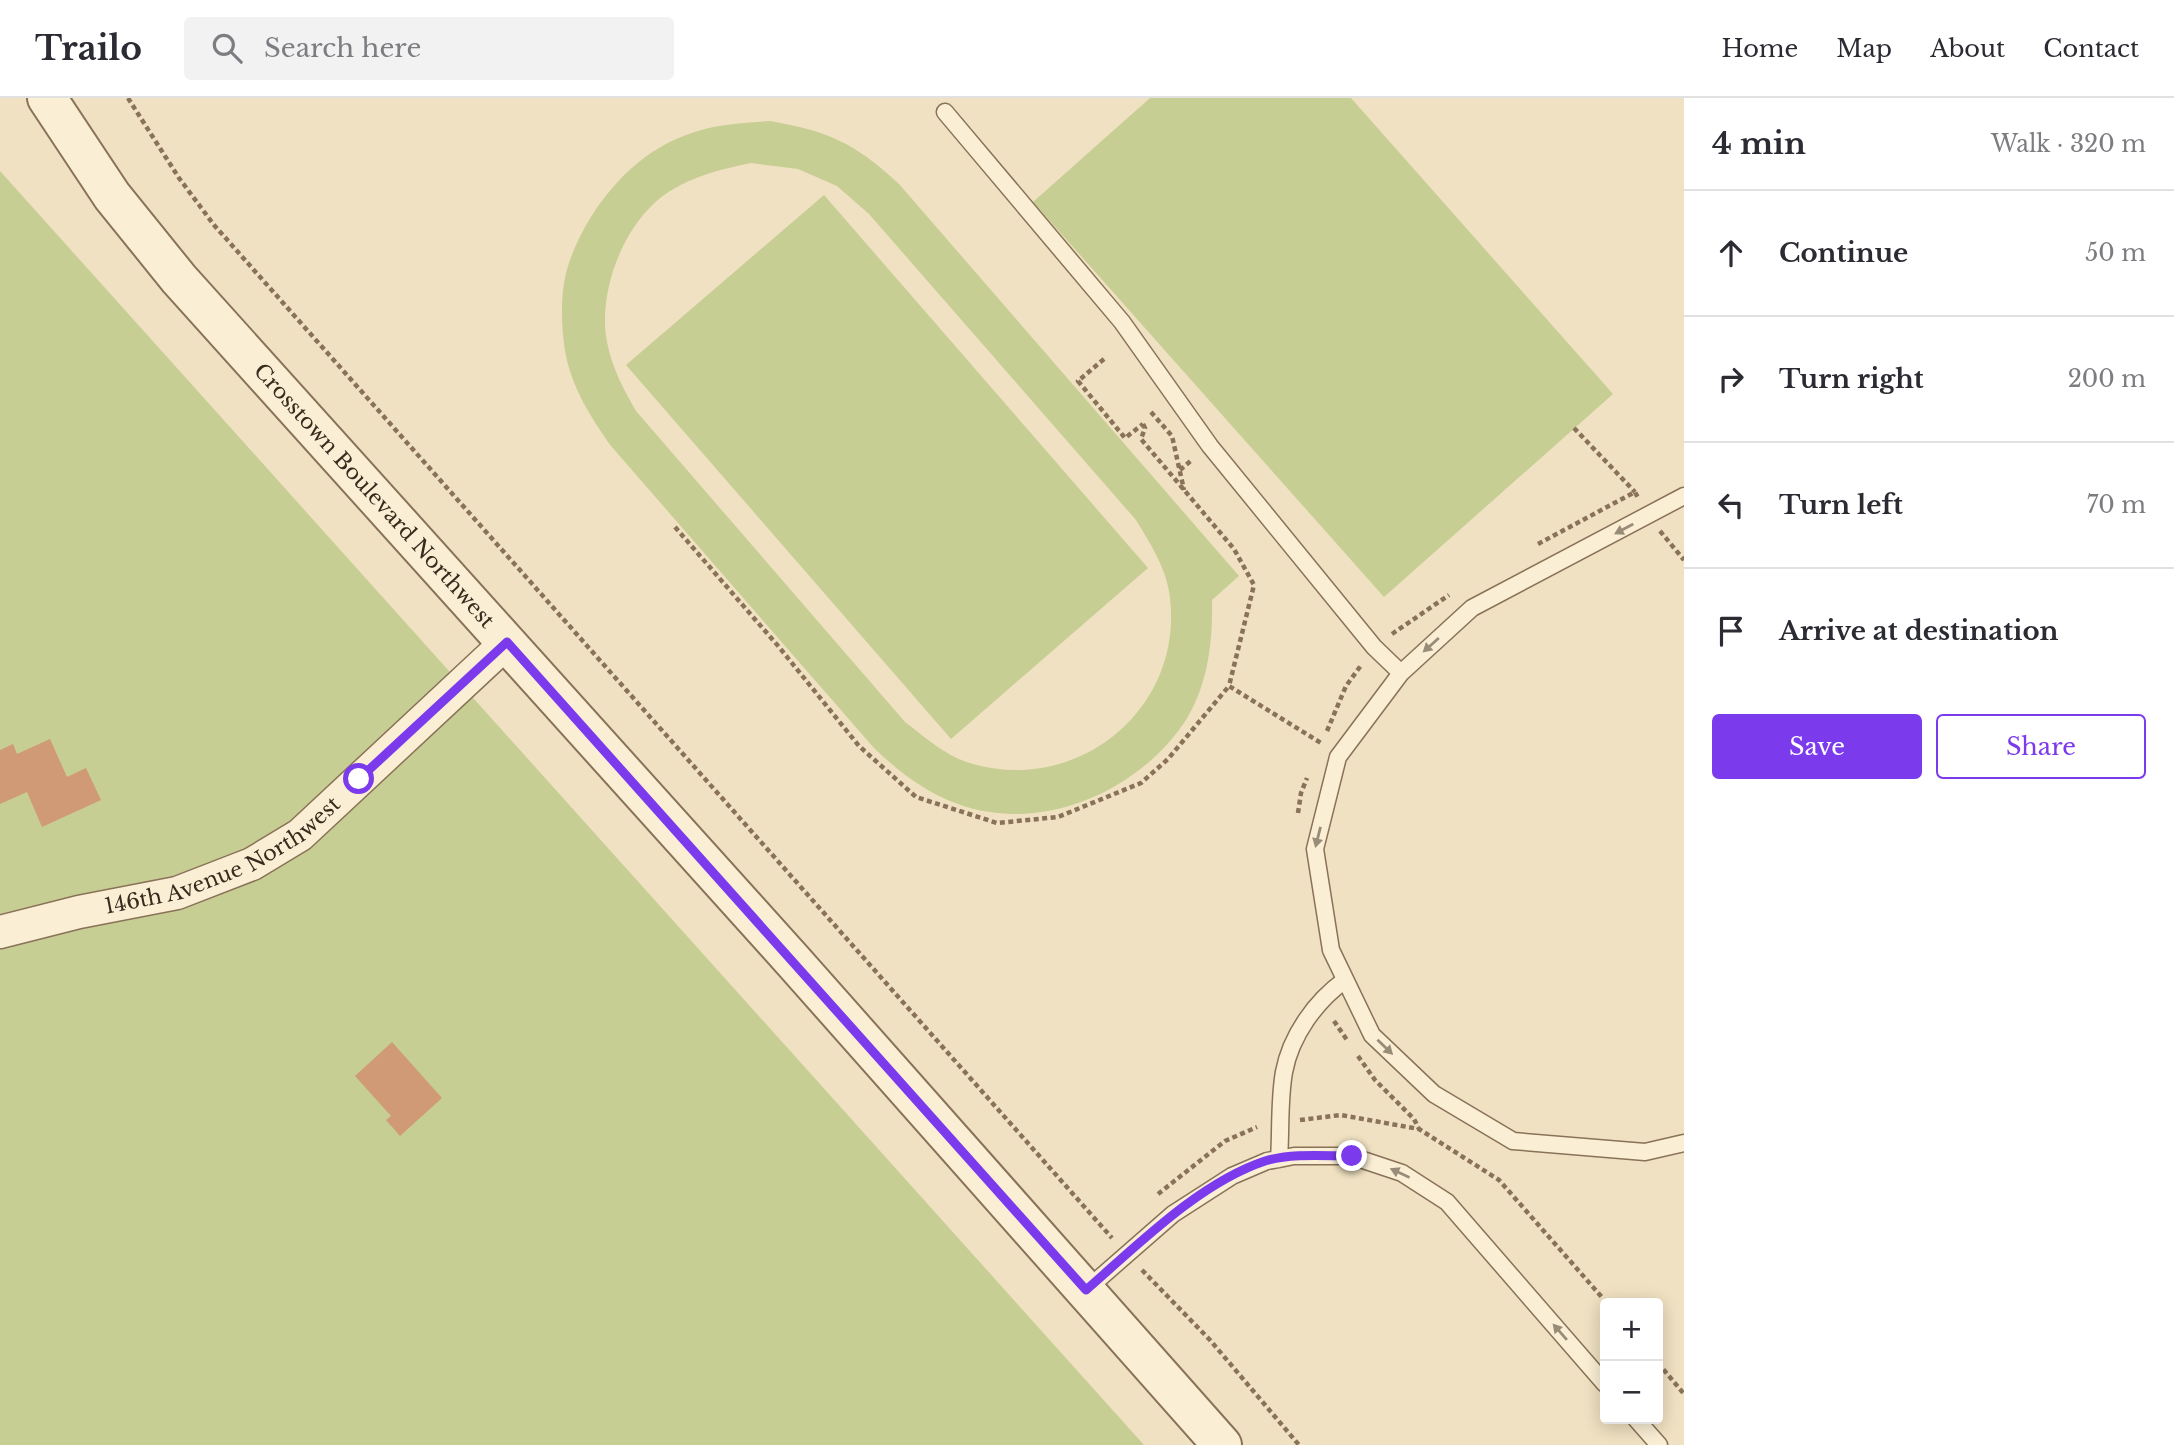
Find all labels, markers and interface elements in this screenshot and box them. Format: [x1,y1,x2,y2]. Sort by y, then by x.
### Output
search box [184,17,674,80]
text: Trailo [35,28,142,69]
icon: search [208,29,246,67]
text: Search here [264,32,421,64]
text: Home [1722,34,1798,63]
text: Map [1836,34,1892,63]
text: About [1930,34,2005,63]
text: Contact [2043,34,2139,63]
text: 4 min [1712,125,1806,162]
text: Walk · 320 m [1991,130,2146,158]
icon: ahead [1712,234,1750,272]
text: Continue [1779,237,1908,269]
text: 50 m [2085,239,2146,267]
street label: Crosstown Boulevard Northwest [248,358,500,634]
icon: right [1712,360,1750,398]
text: Turn right [1779,363,1924,395]
text: 200 m [2068,365,2146,393]
icon: left [1712,486,1750,524]
text: Turn left [1779,489,1903,521]
text: 70 m [2087,491,2146,519]
one-way arrow [1614,523,1634,534]
icon: arrive [1712,612,1750,650]
text: Arrive at destination [1779,615,2059,647]
one-way arrow [1423,637,1440,653]
button: Save [1712,714,1922,779]
button: Share [1936,714,2146,779]
route start [343,763,374,794]
street label: 146th Avenue Northwest [103,791,346,920]
one-way arrow [1312,826,1323,848]
one-way arrow [1376,1039,1393,1055]
route end [1336,1140,1367,1171]
one-way arrow [1390,1168,1410,1179]
map controls [1600,1298,1663,1424]
button: + [1600,1298,1663,1361]
one-way arrow [1552,1323,1568,1341]
button: − [1600,1361,1663,1424]

